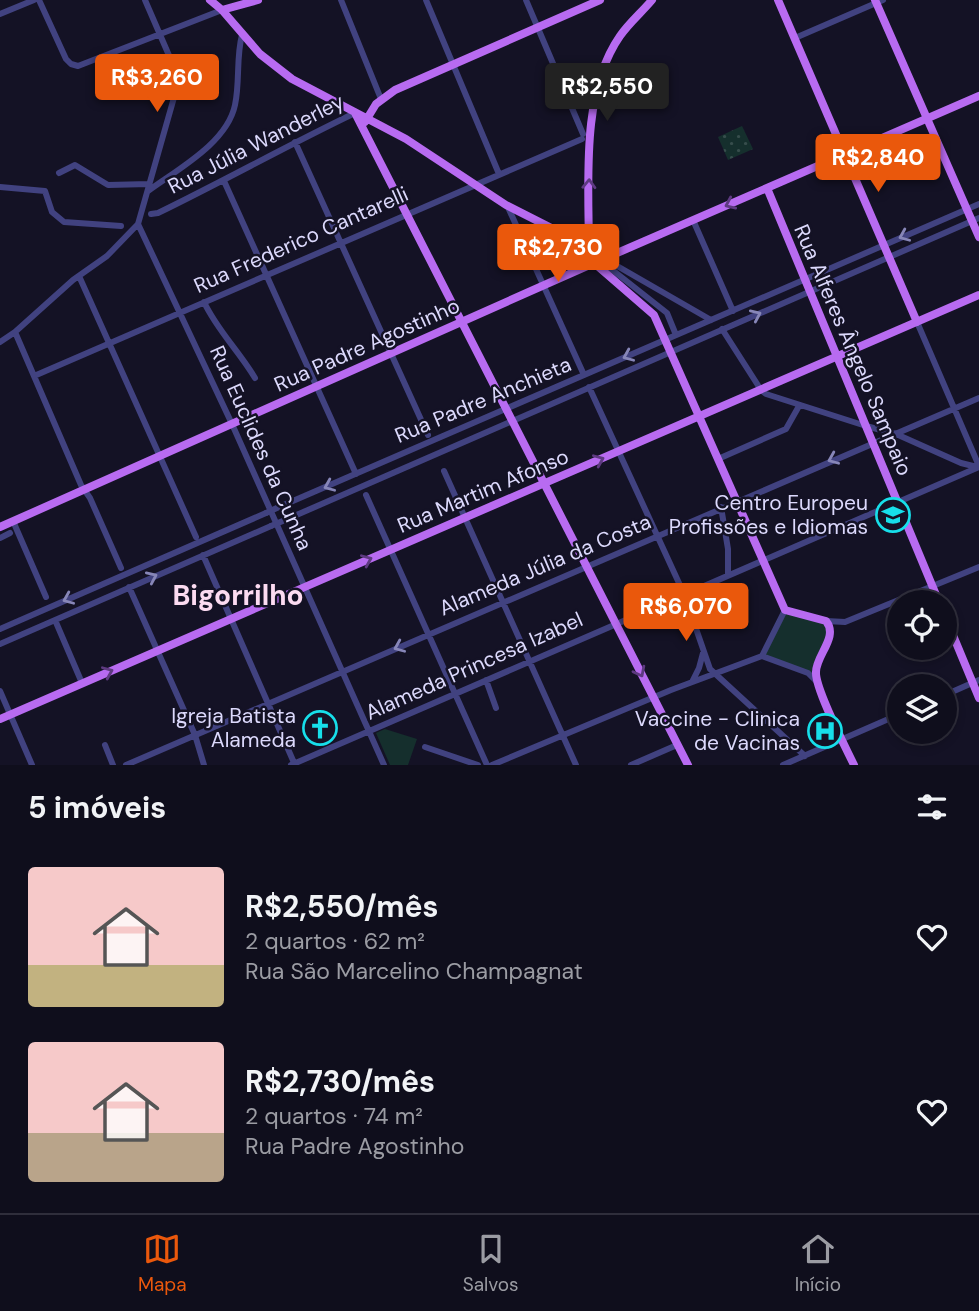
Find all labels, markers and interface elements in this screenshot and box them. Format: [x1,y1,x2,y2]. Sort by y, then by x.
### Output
pin: R$3,260 [92,54,222,114]
text: R$3,260 [111,62,203,92]
pin: R$2,550 [542,64,672,123]
text: R$2,550 [561,71,653,101]
street label: Rua Júlia Wanderley [163,87,349,201]
pin: R$2,840 [813,134,943,194]
text: R$2,840 [831,142,925,172]
one-way arrow [581,179,597,189]
street label: Rua Frederico Cantarelli [189,180,413,300]
one-way arrow [725,196,737,210]
street label: Rua Alferes Ângelo Sampaio [787,220,919,480]
pin: R$2,730 [493,224,623,284]
one-way arrow [899,228,911,242]
text: R$2,730 [513,232,603,262]
street label: Rua Padre Agostinho [270,291,464,399]
one-way arrow [748,309,761,323]
street label: Rua Euclides da Cunha [203,341,319,555]
one-way arrow [623,348,635,362]
street label: Rua Padre Anchieta [391,350,575,450]
street label: Rua Martim Afonso [393,442,573,540]
one-way arrow [828,451,840,465]
one-way arrow [591,454,604,468]
one-way arrow [324,477,336,491]
place label: Centro Europeu Profissões e Idiomas [669,489,868,541]
school or university icon: Centro Europeu Profissões e Idiomas [874,496,912,534]
street label: Alameda Júlia da Costa [435,508,655,622]
one-way arrow [360,554,373,568]
one-way arrow [145,571,158,585]
district label: Bigorrilho [172,577,304,614]
pin: R$6,070 [621,584,751,643]
map controls [887,590,957,744]
button: locate [887,590,957,660]
one-way arrow [63,591,76,605]
text: R$6,070 [639,591,733,621]
street label: Alameda Princesa Izabel [361,605,587,727]
one-way arrow [394,639,407,653]
one-way arrow [632,665,645,677]
one-way arrow [100,666,113,680]
button: layers [887,674,957,744]
place label: Igreja Batista Alameda [171,702,296,754]
place label: Vaccine - Clinica de Vacinas [635,705,800,757]
church icon: Igreja Batista Alameda [301,709,339,747]
hospital icon: Vaccine - Clinica de Vacinas [806,712,844,750]
text: 5 imóveis [28,788,166,827]
icon: filters [913,788,951,826]
text: R$2,550/mês [245,887,438,926]
icon: home [84,895,168,979]
icon: heart [913,918,951,956]
text: 2 quartos · 62 m² [245,926,425,956]
text: Rua São Marcelino Champagnat [245,956,583,986]
text: R$2,730/mês [245,1062,435,1101]
icon: home [84,1070,168,1154]
icon: heart [913,1093,951,1131]
text: 2 quartos · 74 m² [245,1101,423,1131]
text: Rua Padre Agostinho [245,1131,464,1161]
tab: Mapa [138,1230,187,1297]
tab: Salvos [463,1230,519,1297]
tab: Início [795,1230,841,1297]

